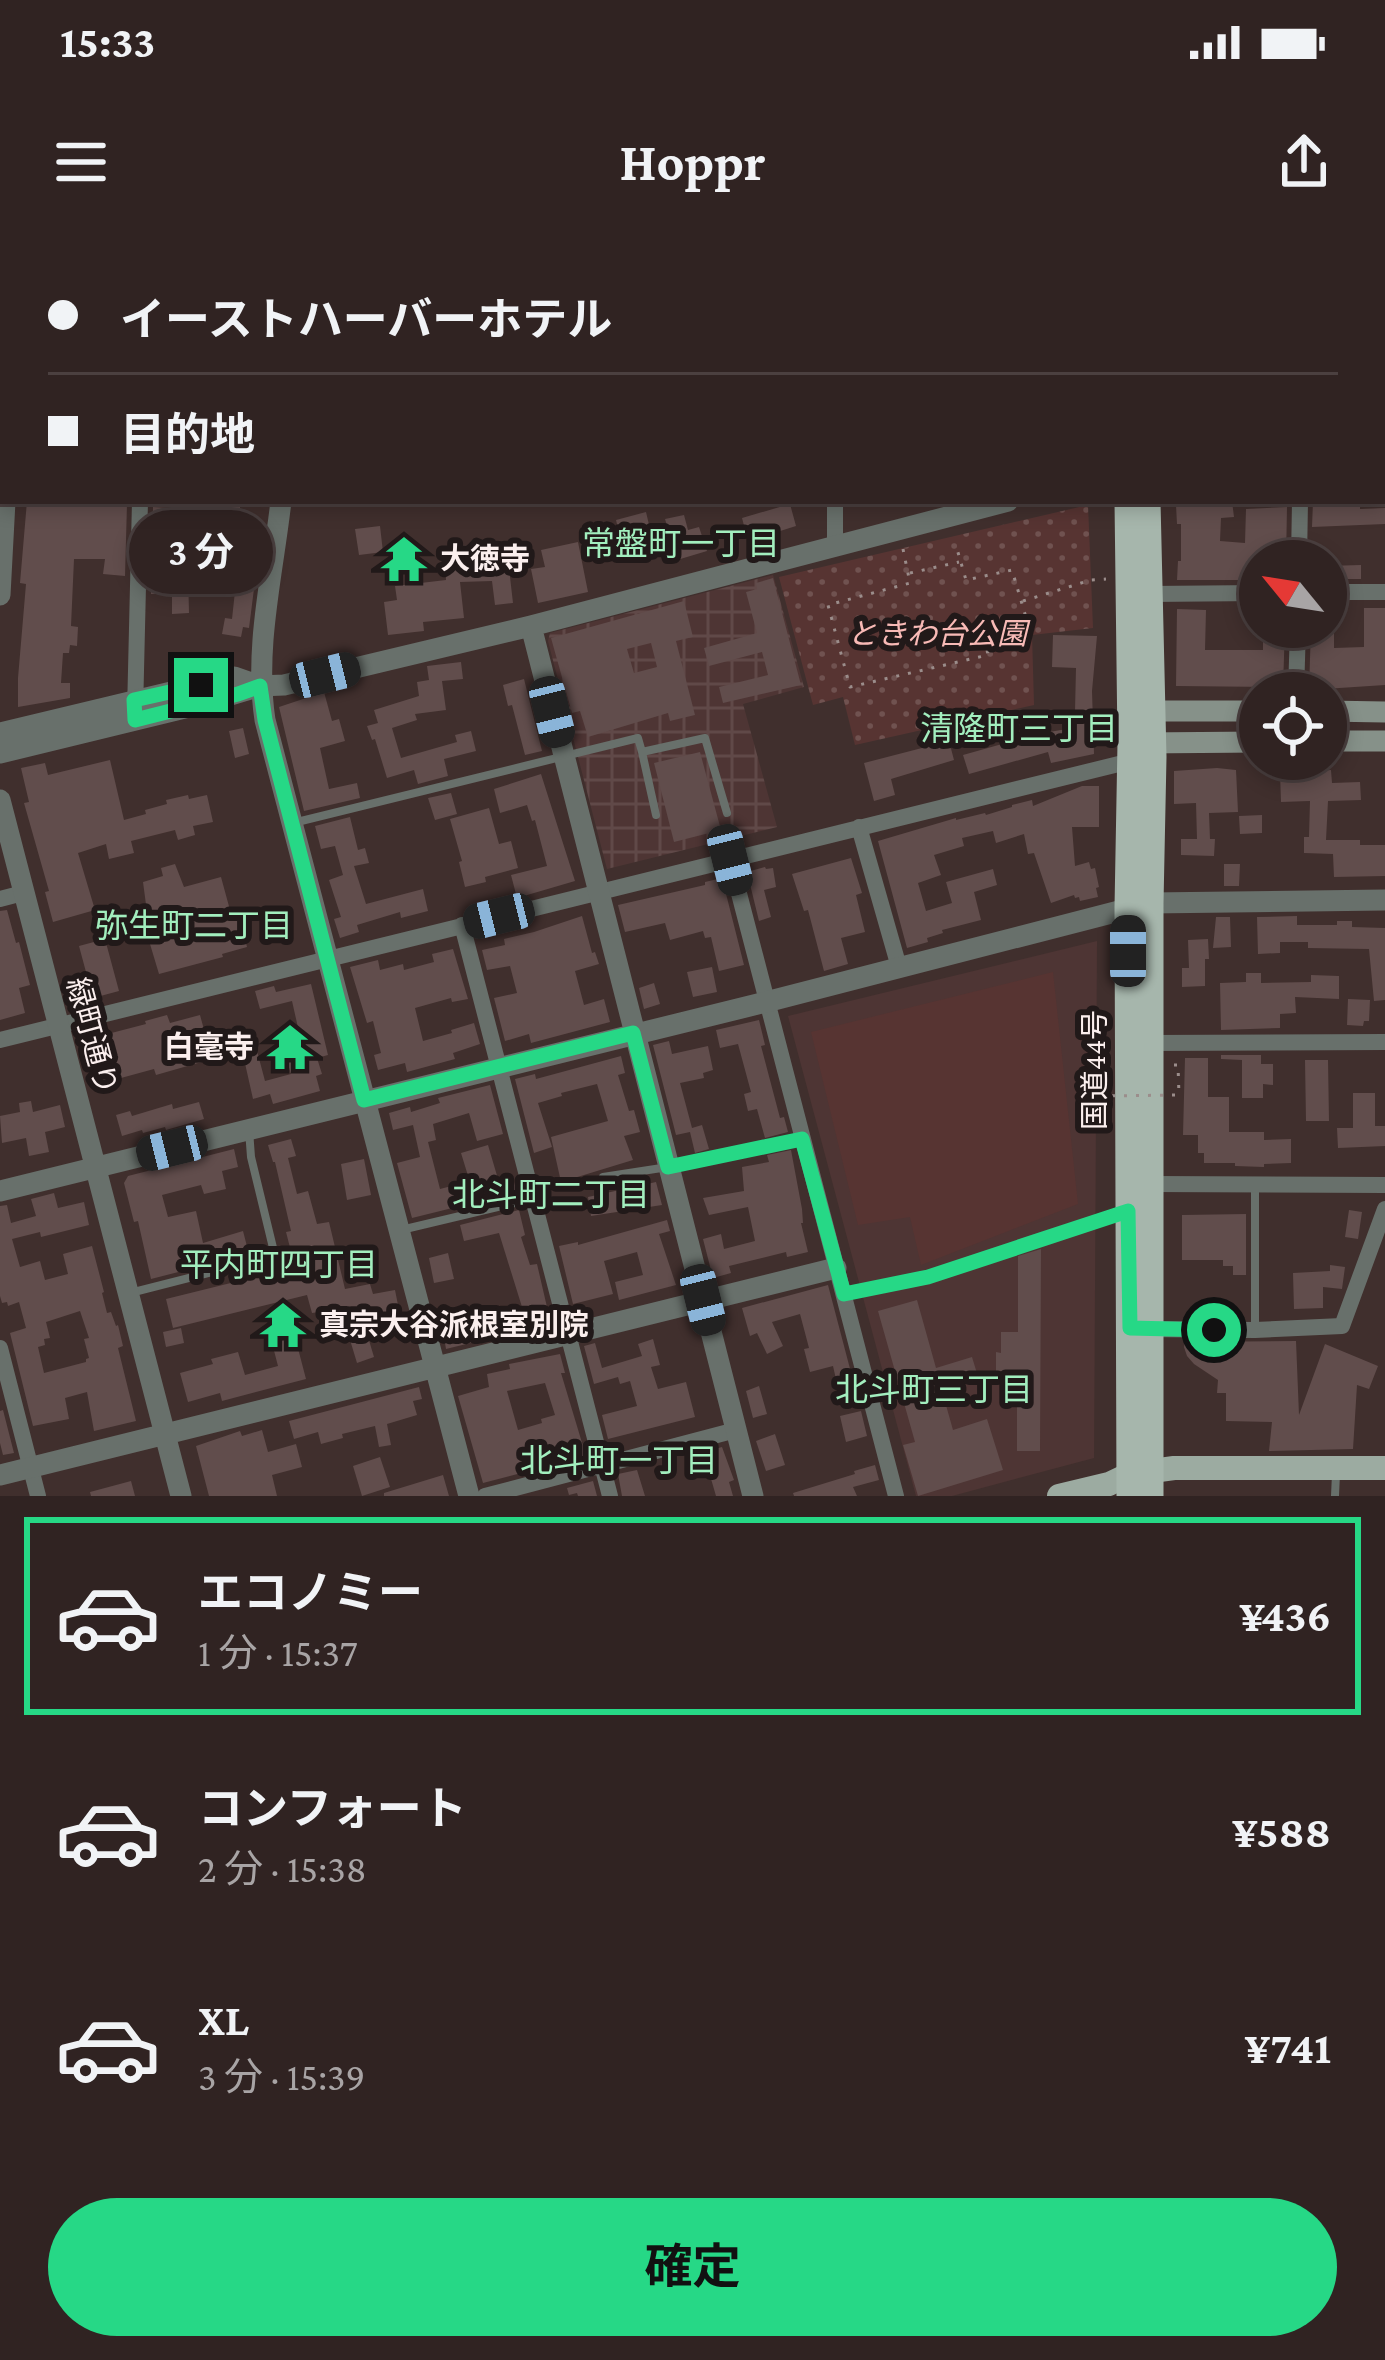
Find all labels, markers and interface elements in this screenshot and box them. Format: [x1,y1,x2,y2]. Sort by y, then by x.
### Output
text: 15:33 [60,17,155,67]
icon: menu [48,129,114,195]
icon: share [1271,129,1337,195]
text: Hoppr [619,132,766,192]
text: イーストハーバーホテル [120,295,612,345]
text: 目的地 [120,410,255,460]
callout: 3 分 [129,511,273,595]
district label: 常盤町一丁目 [582,525,780,562]
text: 3 分 [168,530,234,573]
temple icon: 大徳寺 [379,534,429,584]
north arrow [1239,540,1347,648]
map controls [1239,540,1347,780]
place label: 大徳寺 [440,542,530,575]
park label: ときわ台公園 [847,617,1031,650]
car [286,649,364,701]
route end [174,658,228,712]
button: locate [1239,672,1347,780]
car [526,673,578,751]
district label: 清隆町三丁目 [920,710,1118,747]
car [704,821,756,899]
car [460,890,538,942]
district label: 弥生町二丁目 [95,907,293,944]
car [1110,915,1146,987]
street label: 緑町通り [61,974,124,1098]
street label: 国道44号 [1078,1010,1111,1130]
temple icon: 白毫寺 [265,1022,315,1072]
place label: 白毫寺 [164,1030,254,1063]
car [133,1122,211,1174]
district label: 北斗町二丁目 [452,1176,650,1213]
district label: 平内町四丁目 [180,1246,378,1283]
car [677,1261,729,1339]
temple icon: 真宗大谷派根室別院 [258,1300,308,1350]
route start [1187,1303,1241,1357]
place label: 真宗大谷派根室別院 [319,1308,589,1341]
district label: 北斗町三丁目 [835,1371,1033,1408]
district label: 北斗町一丁目 [520,1442,718,1479]
icon: car [54,1562,162,1670]
text: エコノミー [198,1568,423,1618]
text: ¥436 [1239,1591,1331,1641]
text: 1 分 · 15:37 [198,1631,358,1674]
icon: car [54,1778,162,1886]
text: コンフォート [198,1784,467,1834]
text: ¥588 [1232,1807,1331,1857]
text: 2 分 · 15:38 [198,1847,367,1890]
icon: car [54,1994,162,2102]
text: XL [198,1995,249,2045]
text: ¥741 [1245,2023,1331,2073]
text: 3 分 · 15:39 [198,2055,365,2098]
button: 確定 [48,2198,1337,2336]

